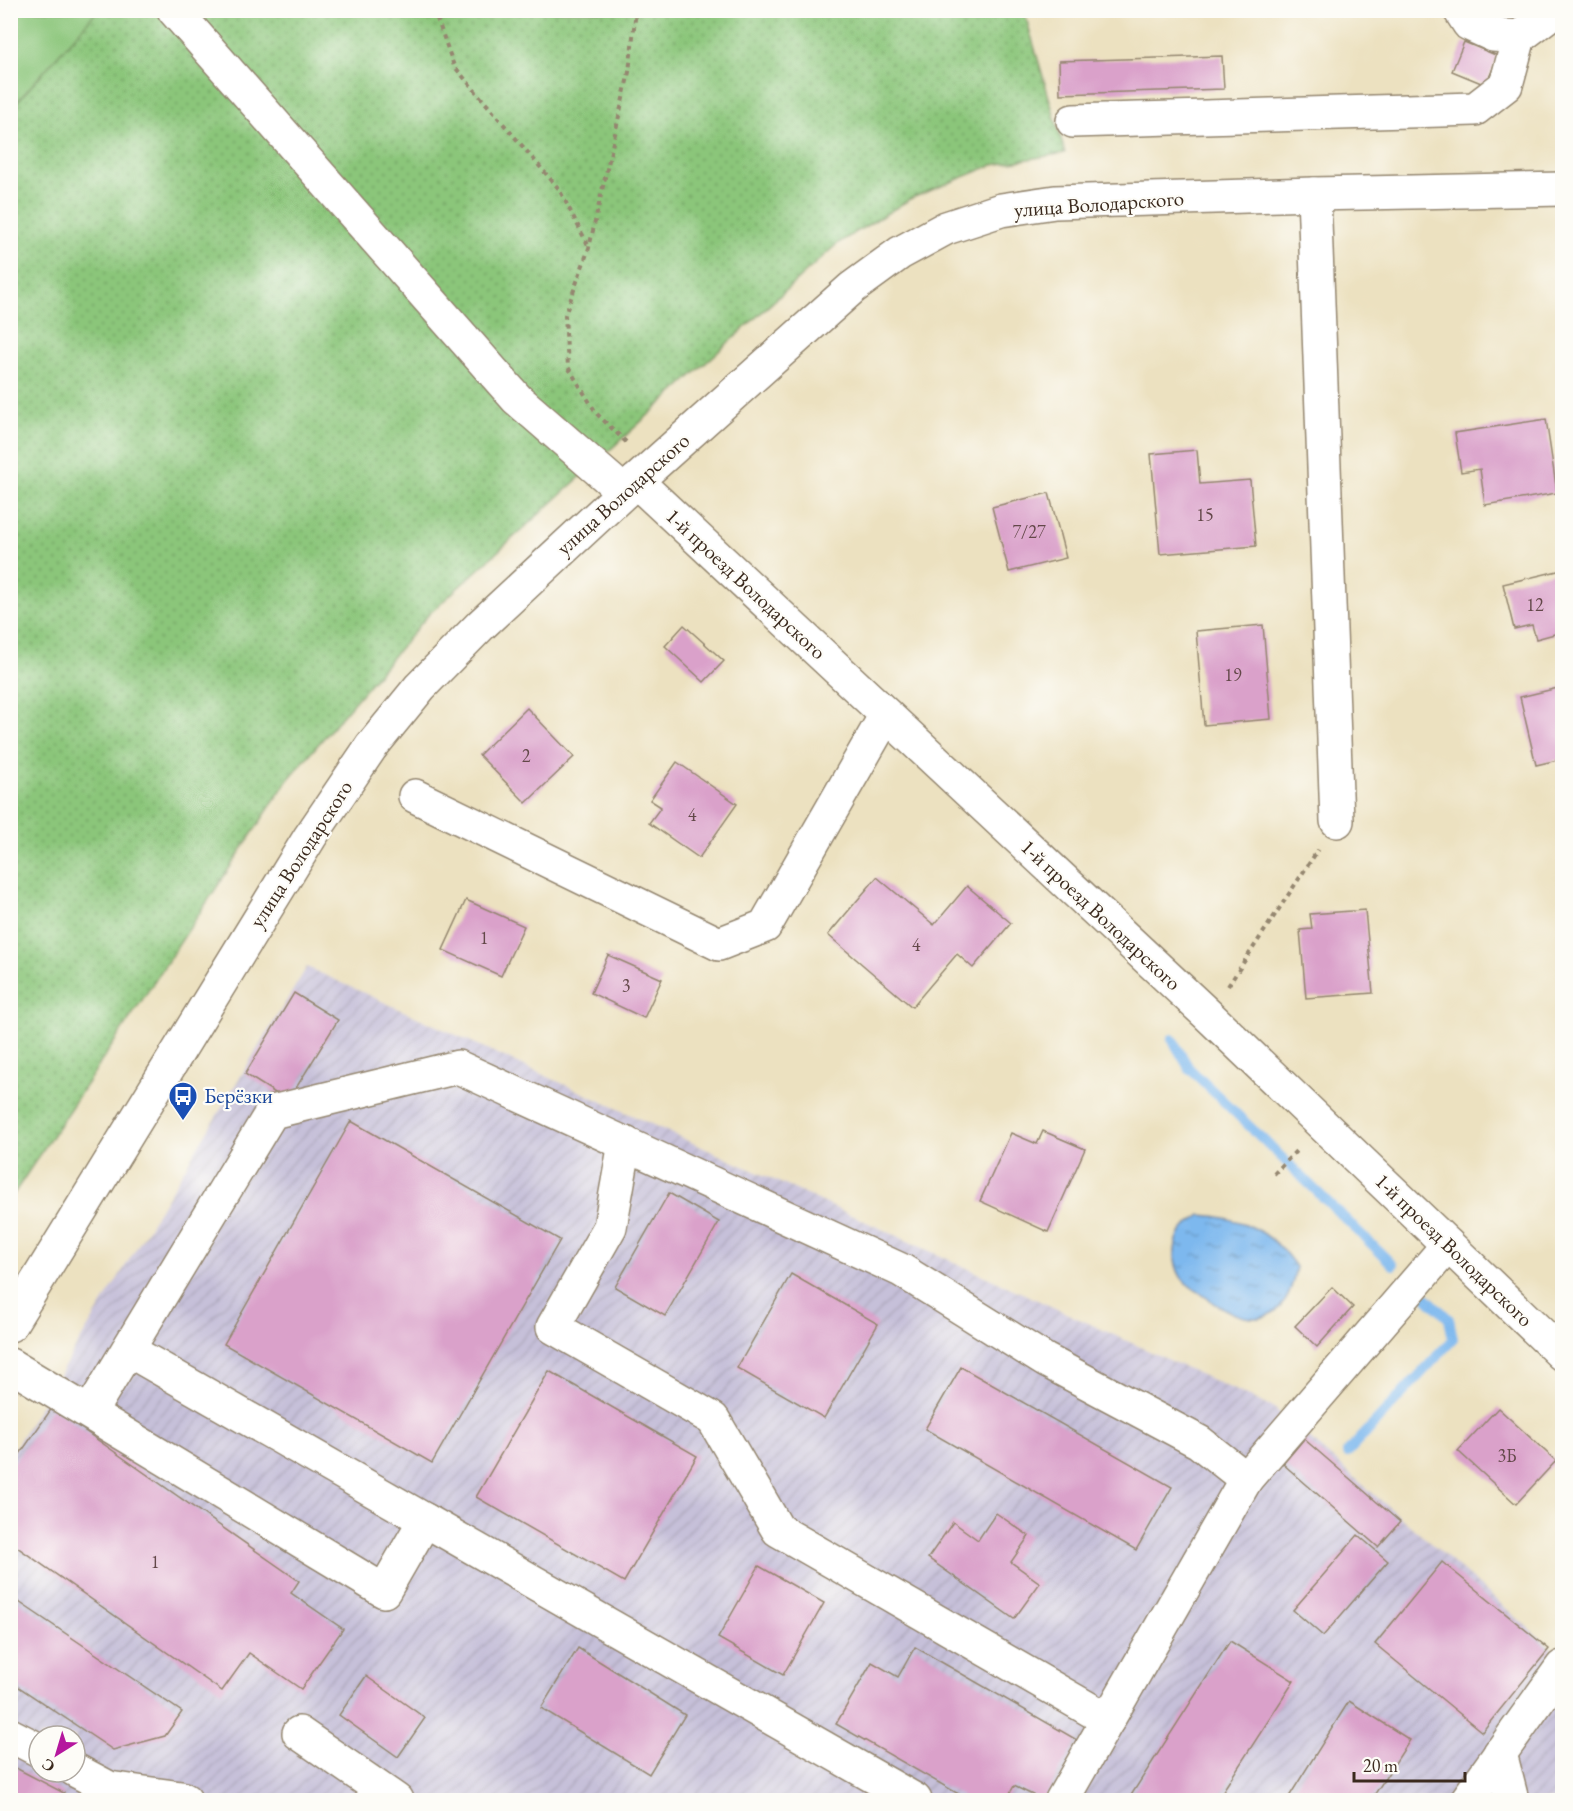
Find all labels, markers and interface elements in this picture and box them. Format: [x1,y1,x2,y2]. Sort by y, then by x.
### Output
street label: улица Володарского [1013,184,1185,223]
street label: улица Володарского [550,427,695,561]
street label: 1-й проезд Володарского [660,502,832,665]
house number: 15 [1196,503,1214,526]
house number: 7/27 [1012,520,1046,543]
house number: 12 [1526,593,1544,616]
house number: 19 [1224,663,1242,686]
house number: 2 [522,744,531,767]
street label: улица Володарского [243,775,358,932]
house number: 4 [688,803,697,826]
street label: 1-й проезд Володарского [1015,833,1187,996]
house number: 1 [480,926,488,949]
house number: 4 [912,933,921,956]
house number: 3 [622,974,630,997]
bus stop icon: Берёзки [167,1080,199,1122]
place label: Берёзки [204,1082,273,1109]
street label: 1-й проезд Володарского [1370,1167,1539,1332]
house number: 3Б [1497,1444,1517,1467]
house number: 1 [151,1550,159,1573]
north arrow [27,1724,87,1784]
scale bar [1354,1745,1465,1783]
text: С [37,1754,59,1777]
text: 20 m [1363,1754,1398,1777]

